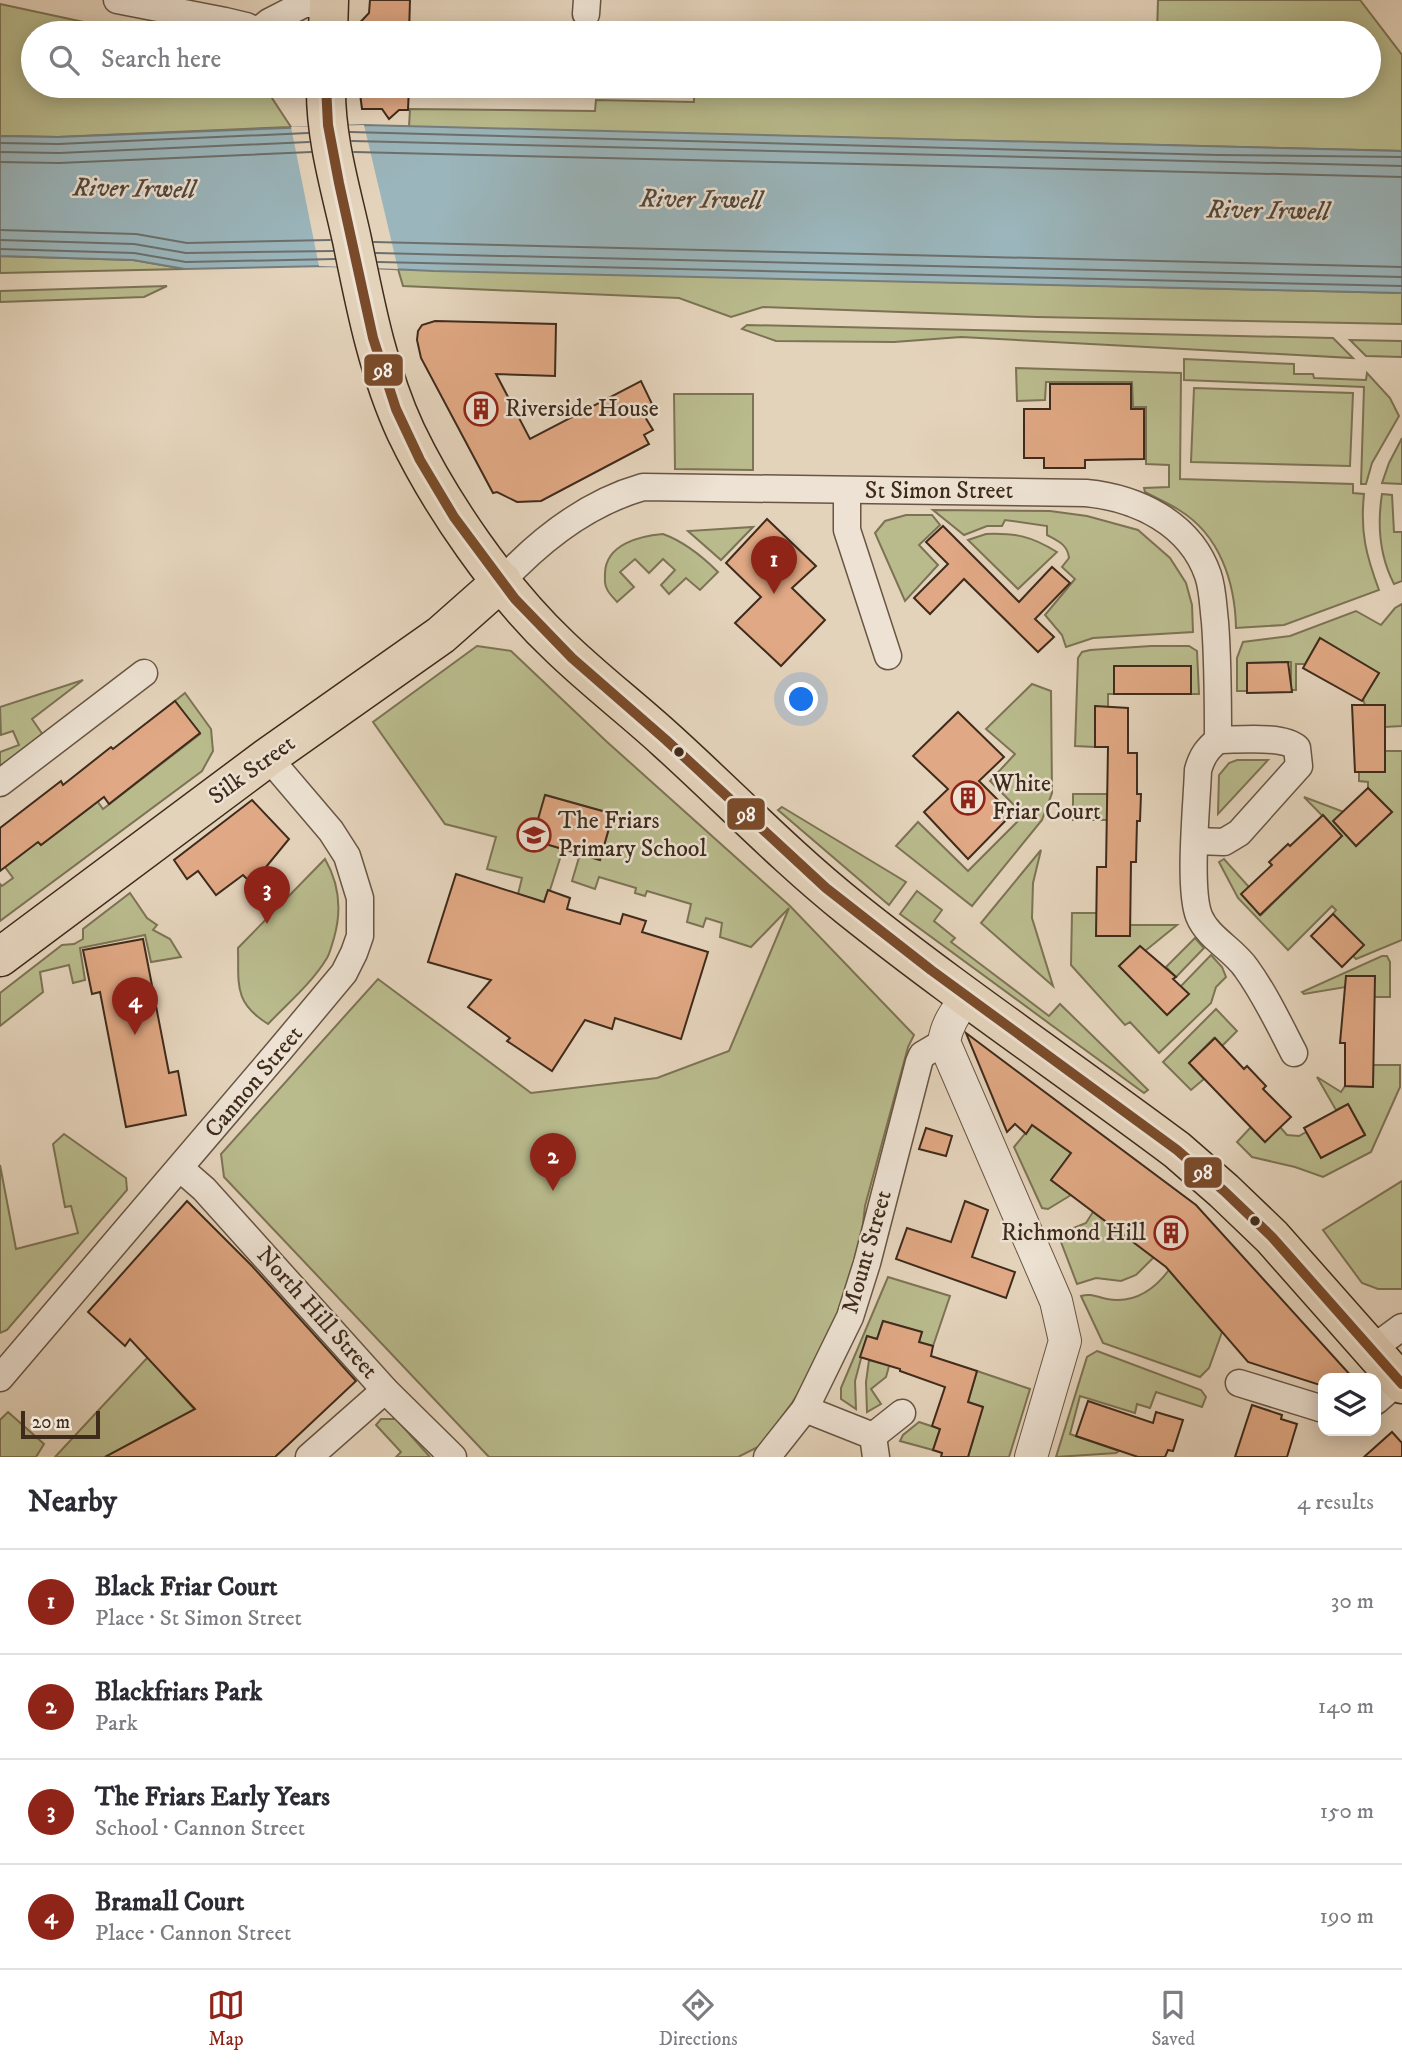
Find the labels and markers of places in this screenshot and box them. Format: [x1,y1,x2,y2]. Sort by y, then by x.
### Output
building icon: Riverside House [462,390,500,428]
place label: Riverside House [505,394,659,424]
pin: 1 [751,536,797,594]
unlabelled marker [672,745,686,759]
place label: White Friar Court [991,769,1101,827]
building icon: White Friar Court [949,779,987,817]
place label: The Friars Primary School [558,806,707,864]
school or university icon: The Friars Primary School [515,816,553,854]
pin: 3 [244,866,290,924]
pin: 4 [112,977,158,1035]
pin: 2 [530,1133,576,1191]
building icon: Richmond Hill [1152,1214,1190,1252]
unlabelled marker [1248,1214,1262,1228]
place label: Richmond Hill [1001,1218,1147,1248]

